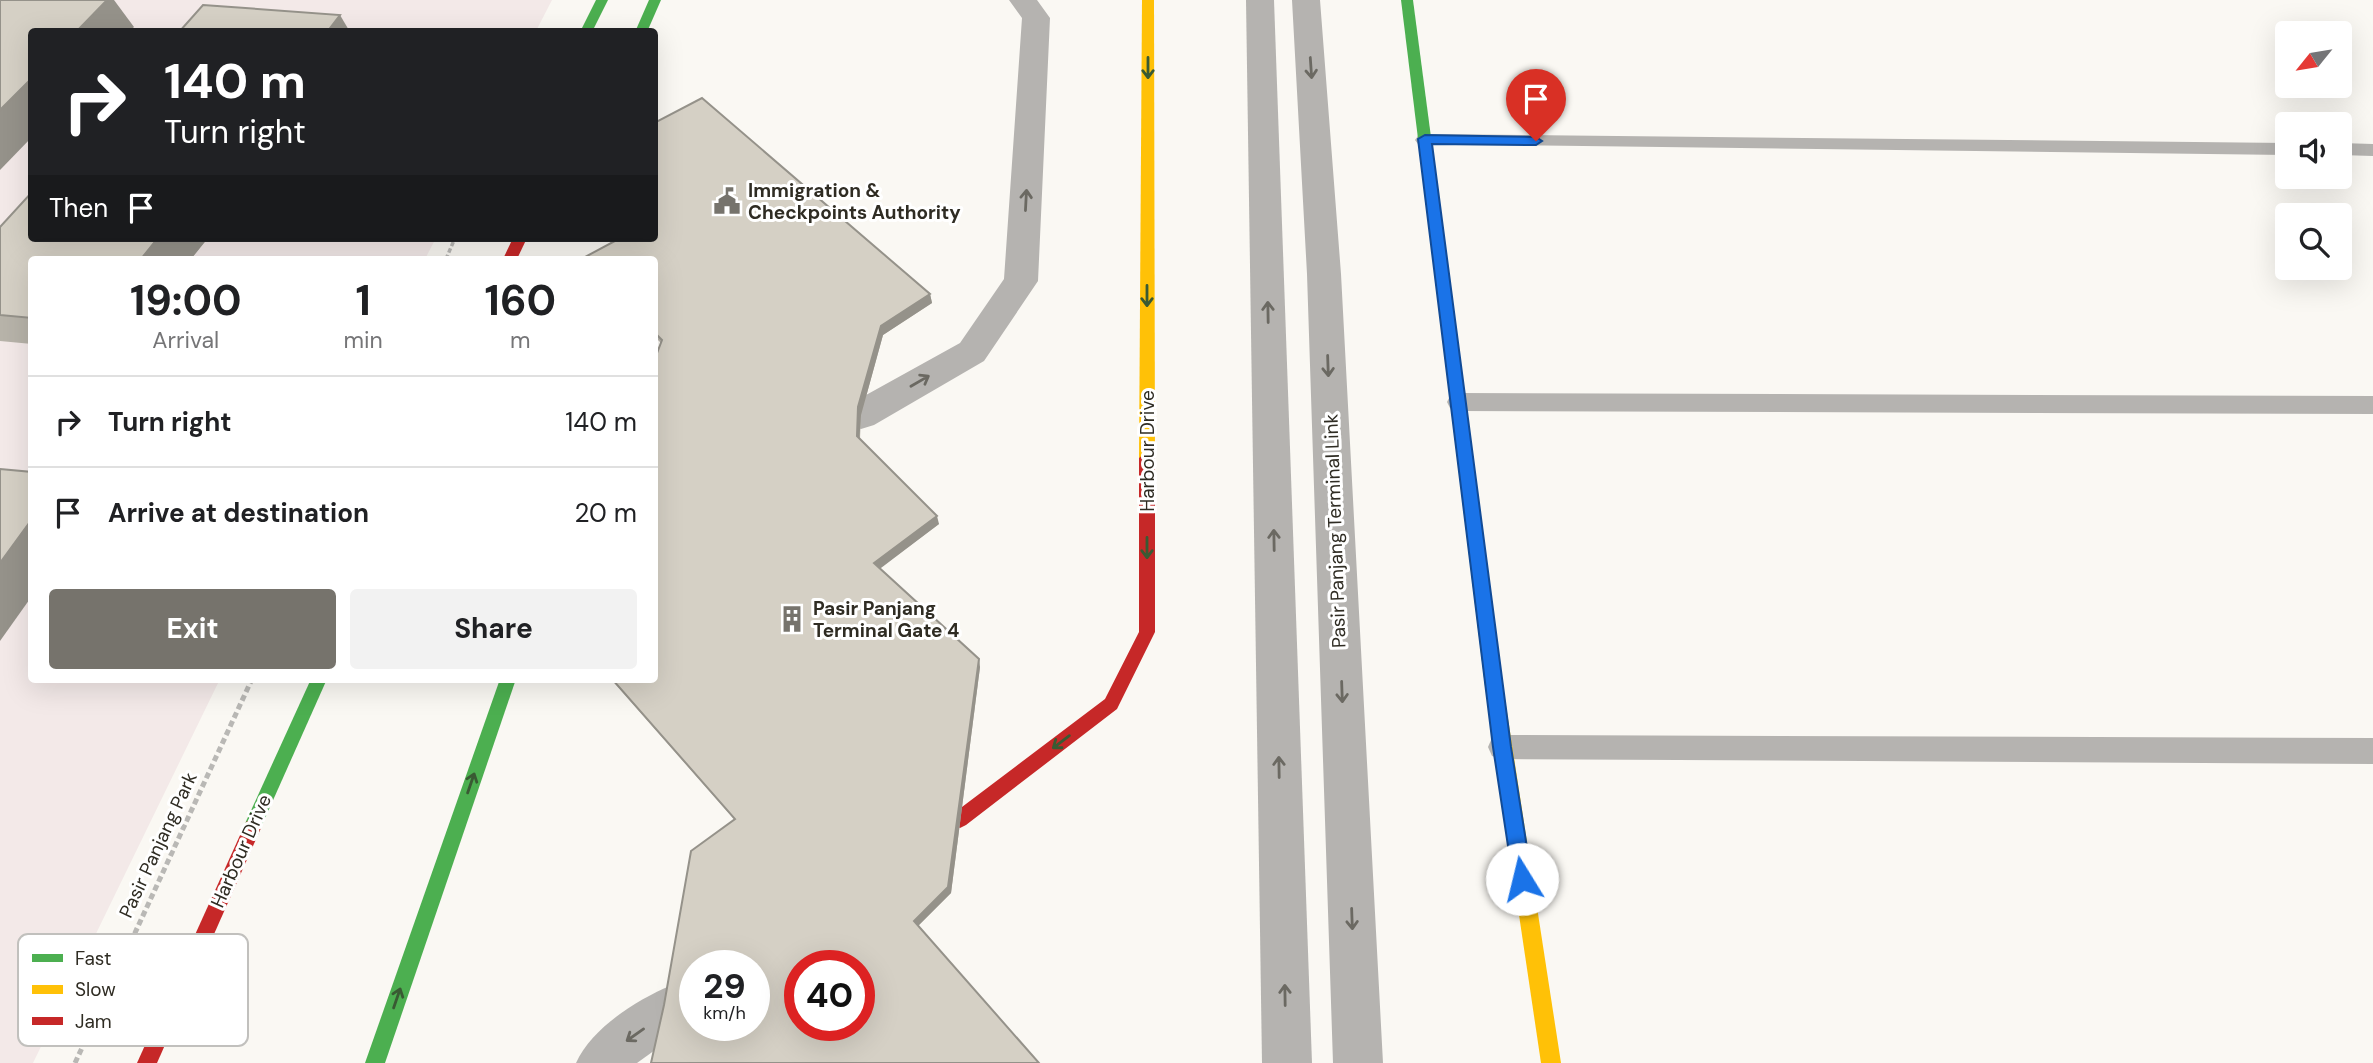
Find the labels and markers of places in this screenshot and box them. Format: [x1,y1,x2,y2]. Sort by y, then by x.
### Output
pin [1506,69,1566,141]
place label: Immigration & Checkpoints Authority [748,178,961,225]
public building icon: Immigration & Checkpoints Authority [712,186,742,216]
place label: Pasir Panjang Terminal Gate 4 [813,596,959,643]
building icon: Pasir Panjang Terminal Gate 4 [777,604,807,634]

